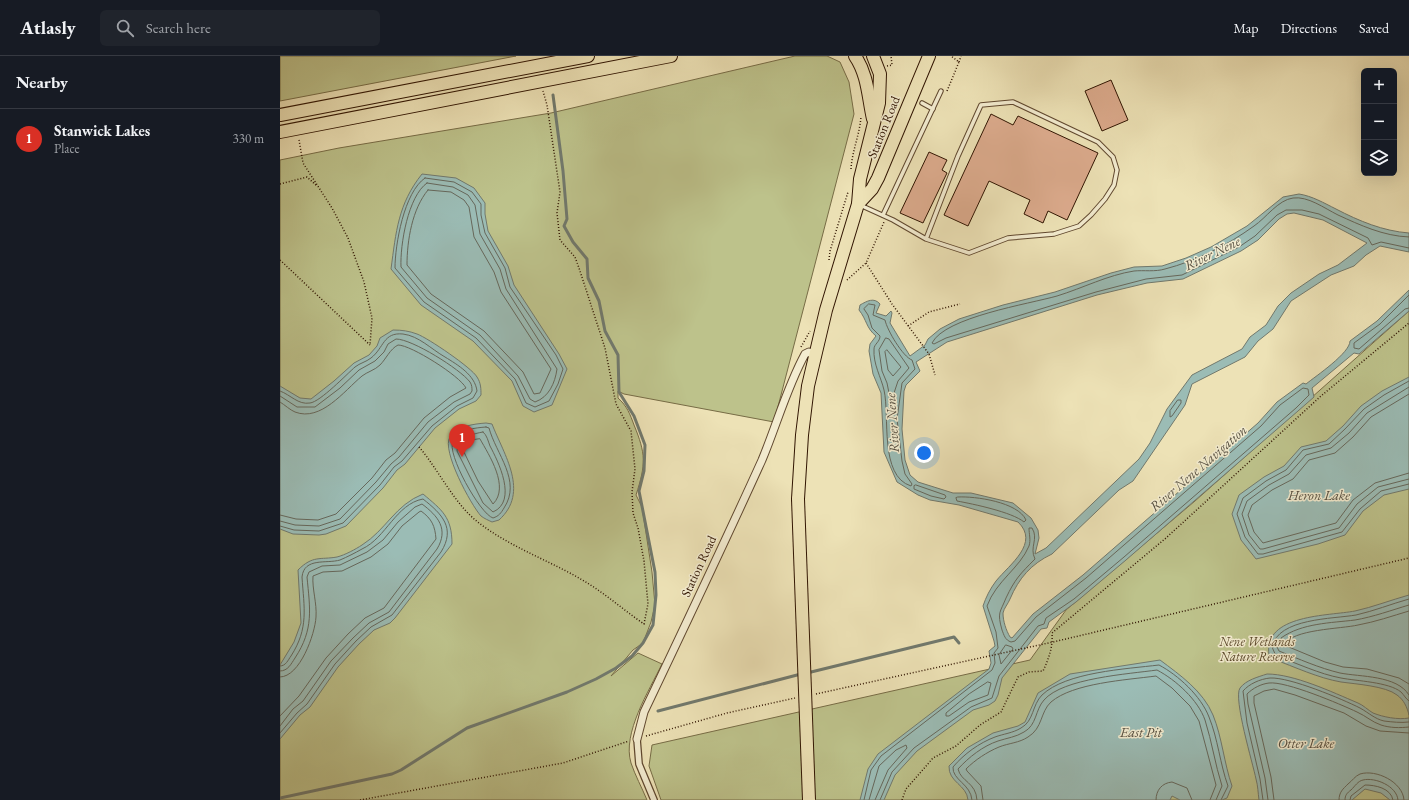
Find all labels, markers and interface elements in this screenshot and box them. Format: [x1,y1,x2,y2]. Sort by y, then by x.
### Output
search box [100,10,380,46]
text: Atlasly [20,15,76,40]
icon: search [114,17,136,39]
text: Search here [146,18,211,37]
text: Map [1233,19,1259,37]
text: Directions [1281,19,1337,37]
text: Saved [1359,19,1389,37]
map controls [1361,68,1397,176]
button: + [1361,68,1397,104]
text: Nearby [16,71,68,93]
street label: Station Road [863,93,904,161]
button: − [1361,104,1397,140]
text: Stanwick Lakes [54,121,150,140]
text: 1 [26,130,32,147]
text: 330 m [233,130,264,147]
text: Place [54,140,80,157]
button: layers [1361,140,1397,176]
water label: River Nene [1181,232,1243,274]
water label: River Nene [881,392,903,454]
water label: River Nene Navigation [1146,421,1250,515]
pin: 1 [449,424,475,457]
your location [914,443,934,463]
water label: Heron Lake [1287,486,1350,504]
street label: Station Road [677,532,720,600]
park label: Nene Wetlands Nature Reserve [1218,633,1295,665]
water label: East Pit [1119,723,1163,741]
water label: Otter Lake [1278,734,1335,752]

